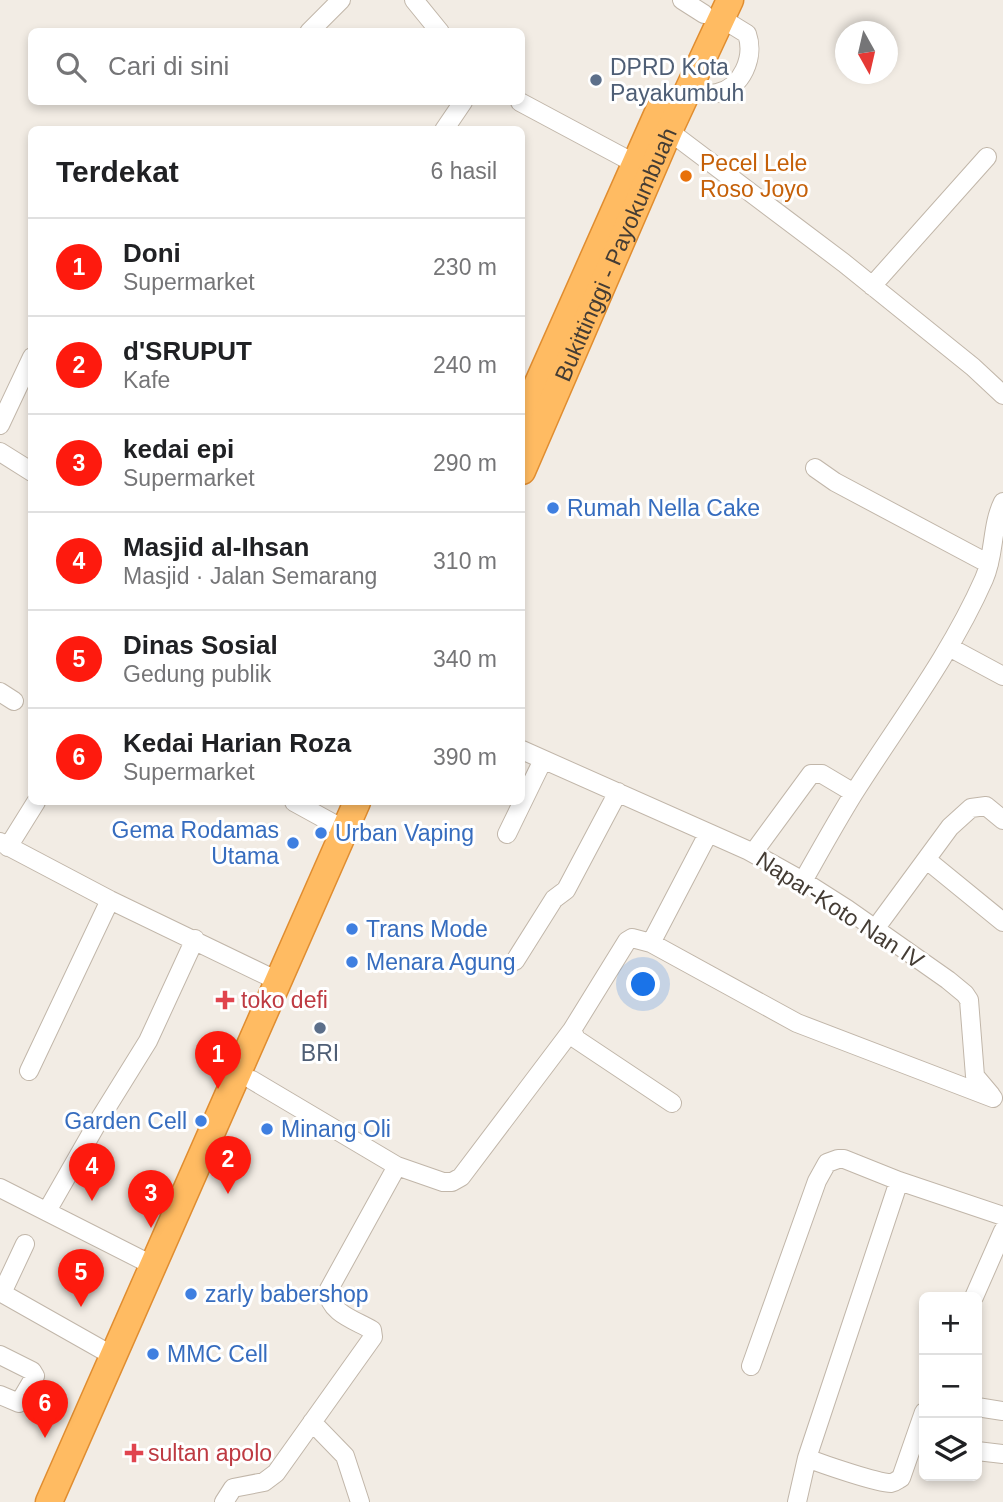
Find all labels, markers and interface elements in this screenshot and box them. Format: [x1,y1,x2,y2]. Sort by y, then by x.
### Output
north arrow [835,21,898,84]
search box [28,28,525,105]
icon: search [52,48,90,86]
text: Cari di sini [108,51,229,81]
place label: DPRD Kota Payakumbuh [610,54,744,106]
marker: DPRD Kota Payakumbuh [588,72,604,88]
street label: Bukittinggi - Payokumbuah [549,124,682,385]
place label: Pecel Lele Roso Joyo [700,150,809,202]
text: Terdekat [56,155,179,188]
text: 6 hasil [431,158,497,184]
marker: Pecel Lele Roso Joyo [678,168,694,184]
text: Doni [123,238,181,268]
text: 1 [73,254,85,280]
text: 230 m [433,254,497,280]
text: Supermarket [123,269,255,295]
text: d'SRUPUT [123,336,252,366]
text: 2 [73,352,85,378]
text: 240 m [433,352,497,378]
text: Kafe [123,367,170,393]
text: kedai epi [123,434,234,464]
text: 3 [73,450,85,476]
text: 290 m [433,450,497,476]
text: Supermarket [123,465,255,491]
place label: Rumah Nella Cake [567,495,760,521]
marker: Rumah Nella Cake [545,500,561,516]
text: Masjid al-Ihsan [123,532,309,562]
text: 4 [73,548,85,574]
text: 310 m [433,548,497,574]
text: Masjid · Jalan Semarang [123,563,377,589]
text: Dinas Sosial [123,630,278,660]
text: 5 [73,646,85,672]
text: 340 m [433,646,497,672]
text: Gedung publik [123,661,271,687]
text: Kedai Harian Roza [123,728,351,758]
text: 6 [73,744,85,770]
text: 390 m [433,744,497,770]
text: Supermarket [123,759,255,785]
place label: Gema Rodamas Utama [112,817,279,869]
place label: Urban Vaping [335,820,474,846]
marker: Urban Vaping [313,825,329,841]
marker: Gema Rodamas Utama [285,835,301,851]
street label: Napar-Koto Nan IV [751,846,929,974]
place label: Trans Mode [366,916,488,942]
marker: Trans Mode [344,921,360,937]
place label: Menara Agung [366,949,516,975]
marker: Menara Agung [344,954,360,970]
your location [626,967,660,1001]
place label: toko defi [241,987,328,1013]
marker: toko defi [215,990,235,1010]
marker: BRI [312,1020,328,1036]
pin: 1 [195,1031,241,1089]
place label: BRI [301,1040,339,1066]
place label: Garden Cell [64,1108,187,1134]
marker: Garden Cell [193,1113,209,1129]
place label: Minang Oli [281,1116,391,1142]
marker: Minang Oli [259,1121,275,1137]
pin: 2 [205,1136,251,1194]
pin: 4 [69,1143,115,1201]
pin: 3 [128,1170,174,1228]
pin: 5 [58,1249,104,1307]
place label: zarly babershop [205,1281,369,1307]
marker: zarly babershop [183,1286,199,1302]
map controls [919,1292,982,1481]
button: + [919,1292,982,1355]
place label: MMC Cell [167,1341,268,1367]
marker: MMC Cell [145,1346,161,1362]
button: − [919,1355,982,1418]
pin: 6 [22,1380,68,1438]
button: layers [919,1418,982,1481]
place label: sultan apolo [148,1440,272,1466]
marker: sultan apolo [126,1445,142,1461]

